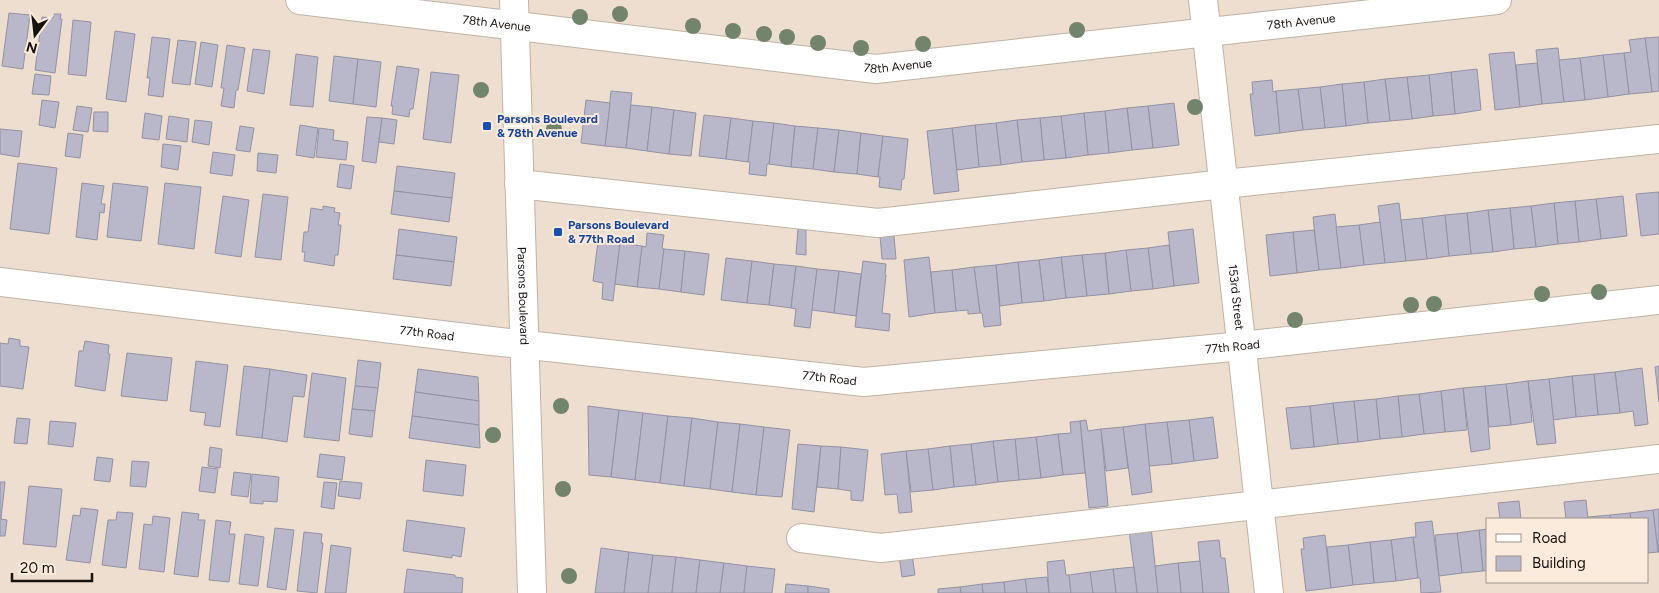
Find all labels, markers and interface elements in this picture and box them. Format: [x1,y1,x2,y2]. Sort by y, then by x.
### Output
north arrow [10,10,60,60]
street label: 78th Avenue [1266,11,1337,32]
street label: 78th Avenue [462,13,532,35]
text: N [24,37,39,57]
street label: 78th Avenue [863,56,933,76]
place label: Parsons Boulevard & 78th Avenue [497,112,598,140]
marker: Parsons Boulevard & 78th Avenue [481,120,493,132]
place label: Parsons Boulevard & 77th Road [568,218,669,246]
marker: Parsons Boulevard & 77th Road [552,226,564,238]
street label: Parsons Boulevard [514,247,531,345]
street label: 153rd Street [1225,264,1247,331]
street label: 77th Road [399,323,455,343]
street label: 77th Road [1205,337,1261,356]
street label: 77th Road [801,368,857,388]
legend [1486,518,1649,583]
text: Road [1532,529,1567,547]
scale bar [12,550,92,582]
text: Building [1532,554,1586,572]
text: 20 m [20,559,54,577]

